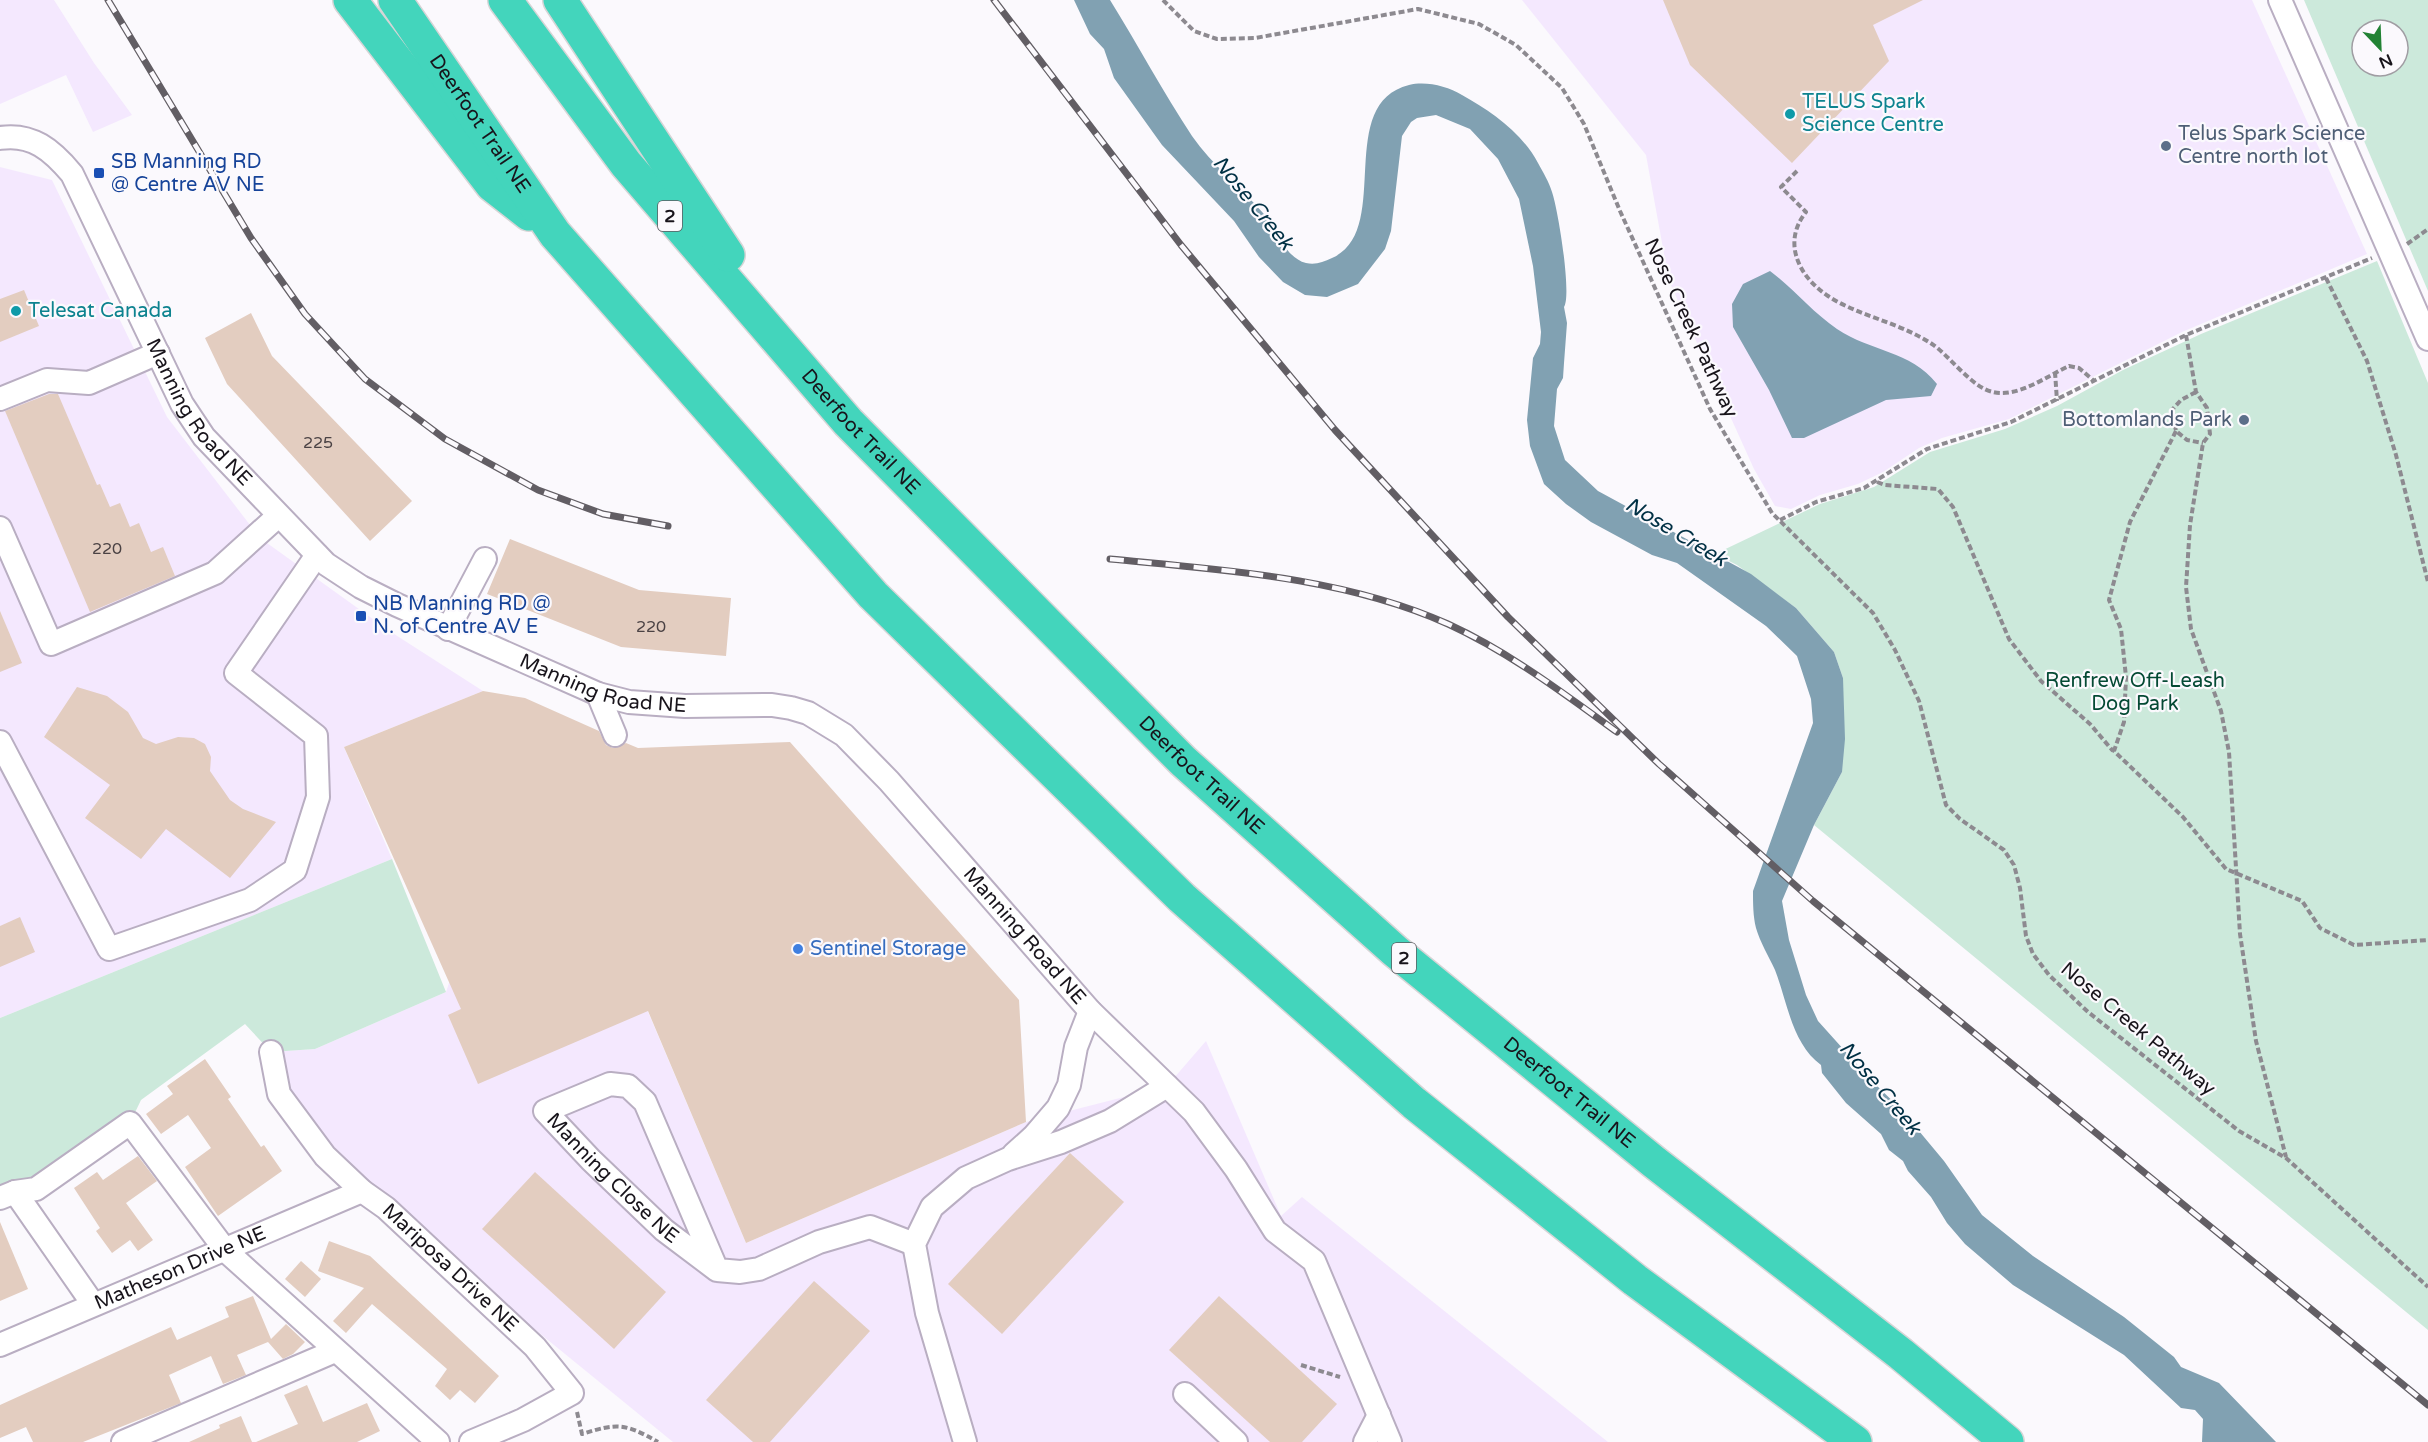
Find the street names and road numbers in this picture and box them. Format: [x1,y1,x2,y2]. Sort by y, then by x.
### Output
street label: Deerfoot Trail NE [424,50,536,198]
road number: 2 [658,201,682,231]
street label: Nose Creek Pathway [1639,235,1743,422]
street label: Manning Road NE [141,335,257,491]
street label: Deerfoot Trail NE [796,364,925,500]
street label: Manning Road NE [516,649,687,718]
street label: Deerfoot Trail NE [1133,711,1269,840]
street label: Manning Road NE [958,862,1091,1009]
road number: 2 [1392,943,1416,973]
street label: Nose Creek Pathway [2056,957,2221,1101]
street label: Deerfoot Trail NE [1498,1032,1640,1154]
street label: Manning Close NE [541,1108,683,1249]
street label: Mariposa Drive NE [377,1199,523,1337]
street label: Matheson Drive NE [91,1221,270,1315]

